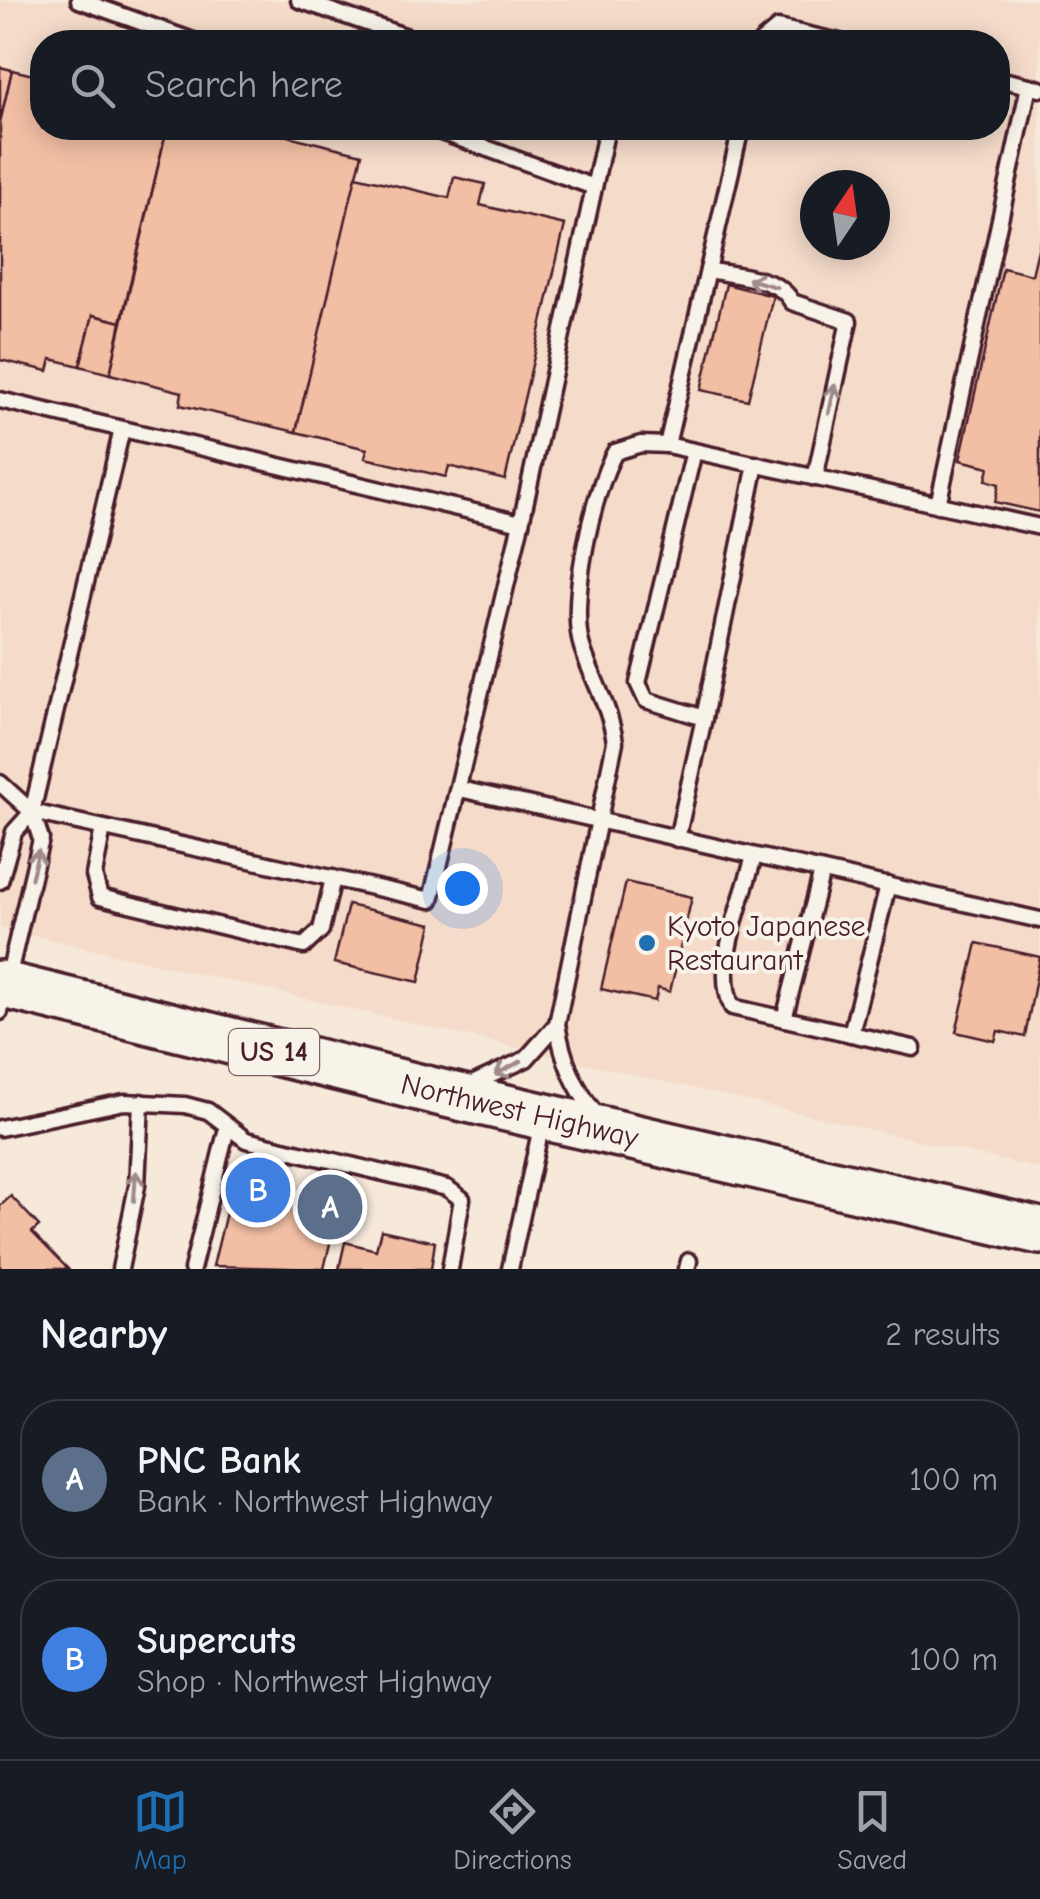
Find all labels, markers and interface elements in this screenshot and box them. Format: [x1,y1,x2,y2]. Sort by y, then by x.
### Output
search box [30,30,1010,140]
icon: search [65,58,120,113]
text: Search here [145,63,343,107]
north arrow [800,170,890,260]
one-way arrow [747,273,779,291]
one-way arrow [824,384,842,416]
one-way arrow [27,849,45,881]
your location [437,863,488,914]
place label: Kyoto Japanese Restaurant [667,909,866,978]
marker: Kyoto Japanese Restaurant [636,932,658,954]
road number: US 14 [229,1029,319,1075]
one-way arrow [494,1059,524,1079]
street label: Northwest Highway [397,1066,642,1155]
pin: B [226,1152,290,1228]
one-way arrow [125,1170,144,1203]
pin: A [298,1170,362,1244]
text: Nearby [40,1310,167,1359]
text: 2 results [885,1316,1000,1353]
text: PNC Bank [137,1439,301,1483]
text: A [66,1461,83,1498]
text: 100 m [909,1461,998,1498]
text: Bank · Northwest Highway [137,1483,492,1520]
text: Supercuts [137,1619,296,1663]
text: B [65,1641,84,1678]
text: 100 m [909,1641,998,1678]
text: Shop · Northwest Highway [137,1663,491,1700]
tab: Map [133,1784,188,1876]
tab: Directions [453,1784,572,1876]
tab: Saved [837,1784,907,1876]

